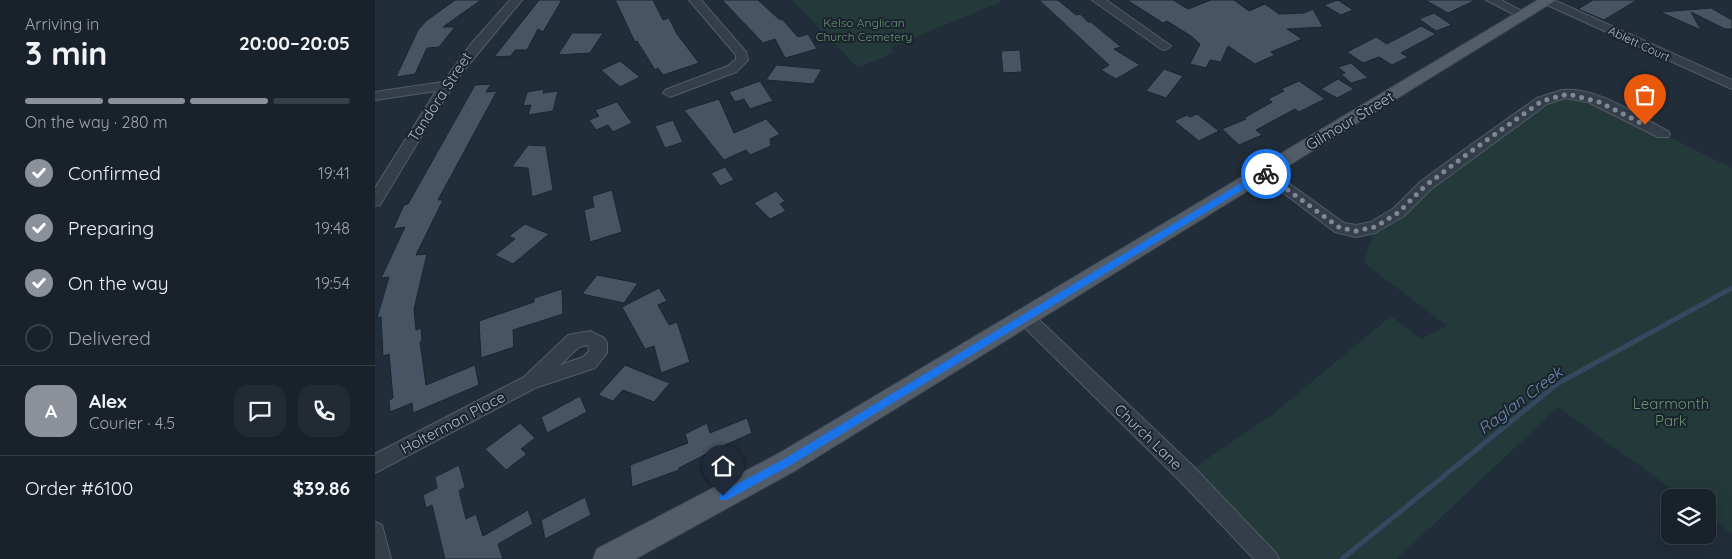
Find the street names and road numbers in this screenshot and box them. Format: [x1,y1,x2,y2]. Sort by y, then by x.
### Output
street label: Ablett Court [1606,23,1673,64]
street label: Tandora Street [403,48,476,145]
street label: Gilmour Street [1302,87,1397,154]
street label: Holterman Place [397,387,508,458]
street label: Church Lane [1110,400,1186,474]

